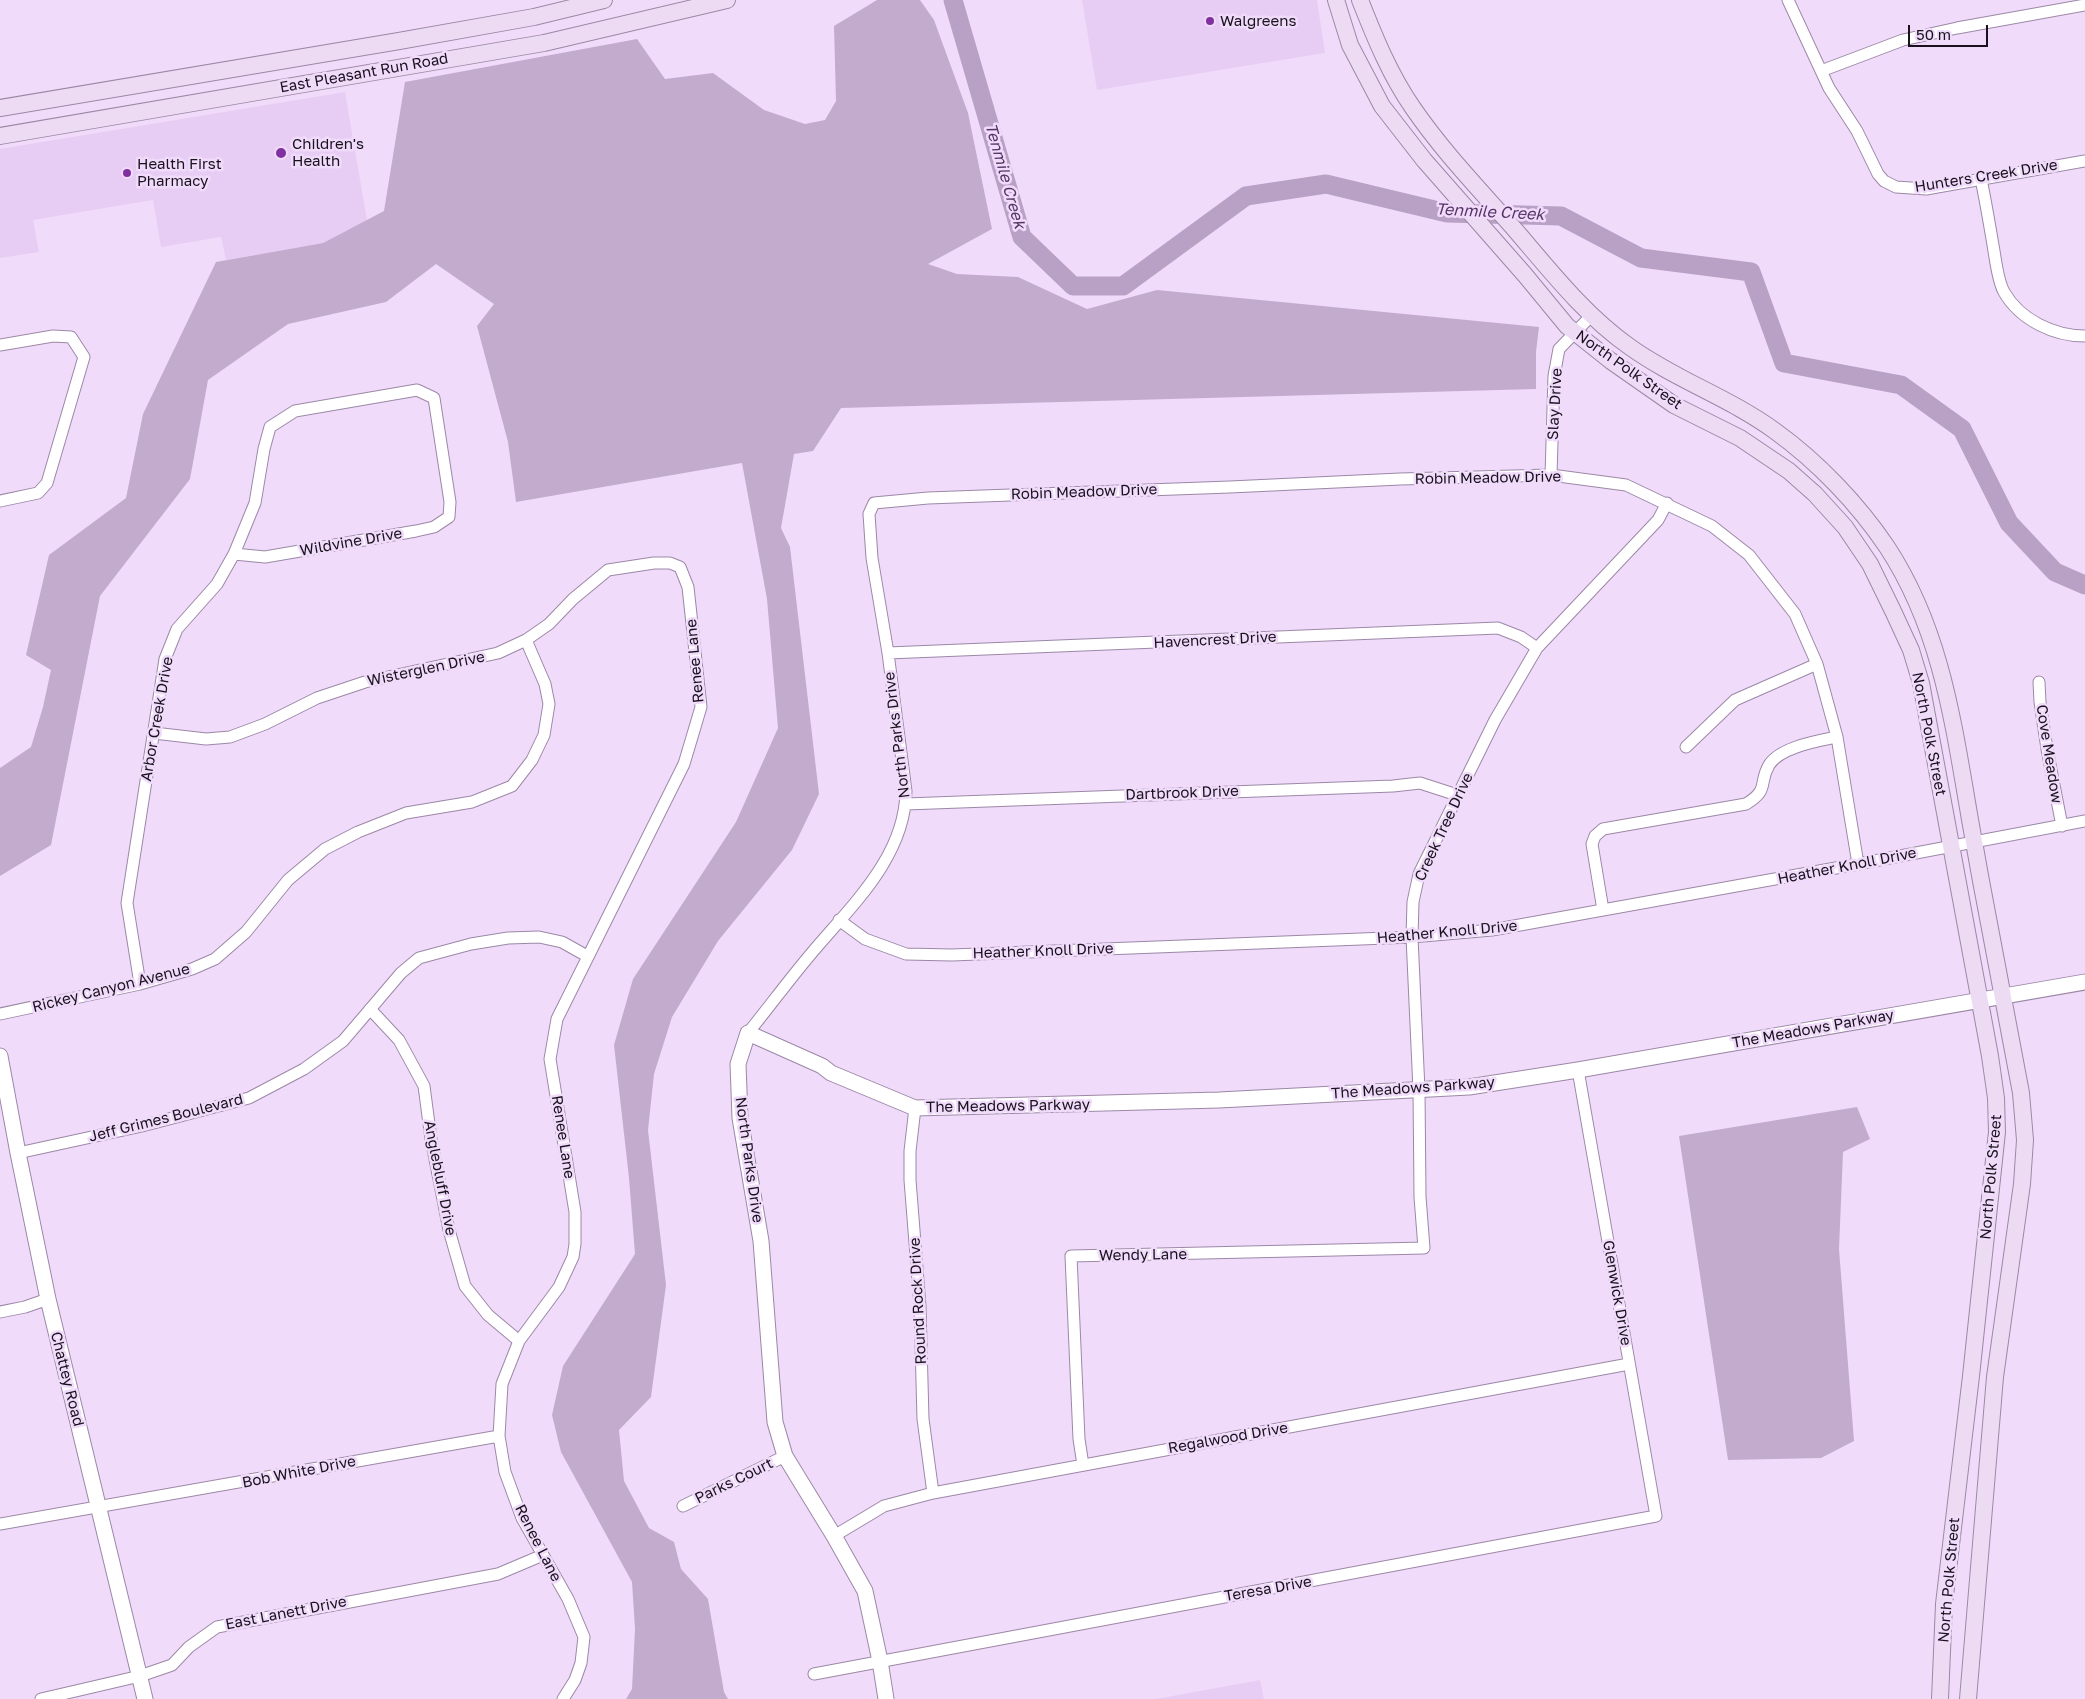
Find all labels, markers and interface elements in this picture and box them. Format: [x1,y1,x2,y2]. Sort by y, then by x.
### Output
place label: Walgreens [1220,12,1296,30]
marker: Walgreens [1204,15,1216,27]
scale bar [1910,15,1990,47]
text: 50 m [1916,25,1951,43]
street label: East Pleasant Run Road [278,49,450,97]
water label: Tenmile Creek [981,121,1029,231]
place label: Children's Health [292,135,364,170]
marker: Children's Health [274,146,288,160]
place label: Health First Pharmacy [137,155,222,190]
street label: Hunters Creek Drive [1913,156,2059,196]
marker: Health First Pharmacy [121,167,133,179]
water label: Tenmile Creek [1435,200,1545,224]
street label: North Polk Street [1572,327,1686,413]
street label: Slay Drive [1544,368,1566,440]
street label: Robin Meadow Drive [1415,468,1561,488]
street label: Robin Meadow Drive [1010,480,1158,504]
street label: Wildvine Drive [298,524,404,560]
street label: Renee Lane [682,618,708,704]
street label: Havencrest Drive [1153,628,1277,652]
street label: Wisterglen Drive [366,648,486,690]
street label: Arbor Creek Drive [137,655,177,783]
street label: North Parks Drive [880,671,914,799]
street label: North Polk Street [1908,671,1950,797]
street label: Cove Meadow [2032,703,2066,805]
street label: Creek Tree Drive [1411,770,1477,884]
street label: Dartbrook Drive [1125,782,1239,804]
street label: Heather Knoll Drive [1776,844,1918,888]
street label: Heather Knoll Drive [1376,917,1518,947]
street label: Heather Knoll Drive [972,940,1114,962]
street label: Rickey Canyon Avenue [30,960,192,1016]
street label: The Meadows Parkway [1731,1006,1895,1052]
street label: The Meadows Parkway [1331,1073,1495,1103]
street label: Jeff Grimes Boulevard [87,1090,245,1146]
street label: Renee Lane [548,1094,578,1180]
street label: North Parks Drive [731,1096,767,1224]
street label: The Meadows Parkway [926,1096,1090,1116]
street label: North Polk Street [1977,1114,2005,1240]
street label: Anglebluff Drive [420,1119,460,1237]
street label: Round Rock Drive [906,1237,930,1365]
street label: Glenwick Drive [1599,1239,1635,1347]
street label: Wendy Lane [1099,1245,1187,1265]
street label: Chattey Road [47,1330,87,1428]
street label: Regalwood Drive [1167,1419,1289,1457]
street label: Bob White Drive [241,1452,357,1492]
street label: Parks Court [692,1454,776,1508]
street label: Renee Lane [511,1501,565,1585]
street label: North Polk Street [1935,1517,1963,1643]
street label: Teresa Drive [1223,1572,1313,1606]
street label: East Lanett Drive [224,1592,348,1634]

